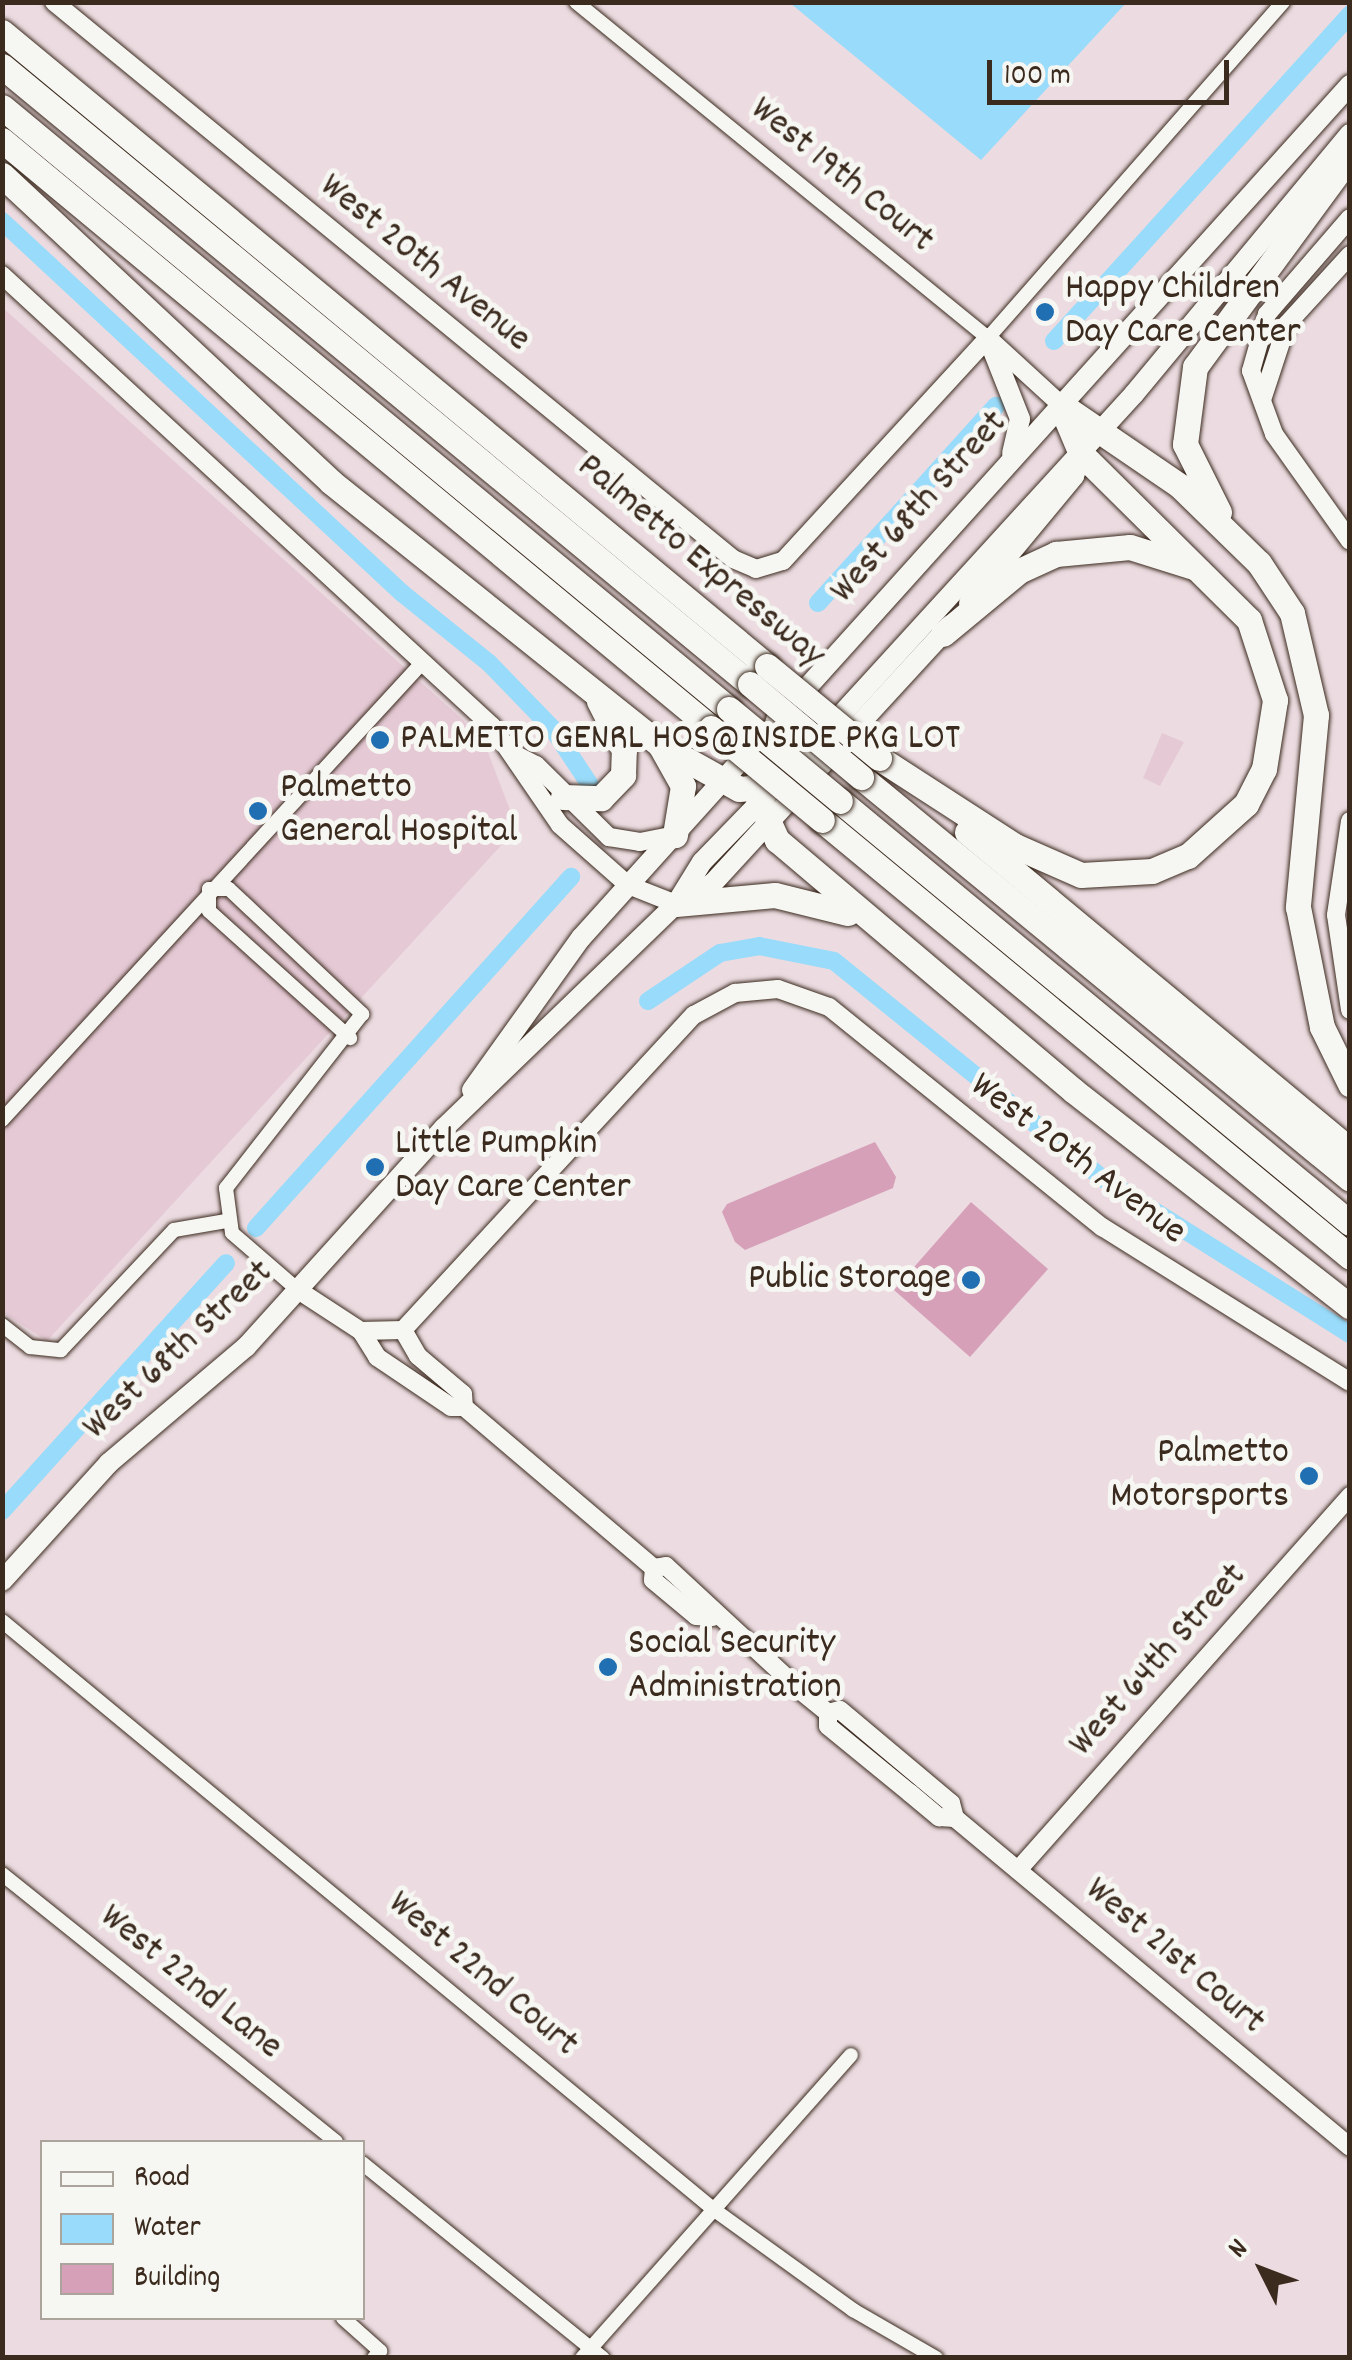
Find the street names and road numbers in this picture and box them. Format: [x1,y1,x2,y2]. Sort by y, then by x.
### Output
street label: West 19th Court [740,88,942,264]
street label: West 20th Avenue [309,165,539,363]
street label: West 68th Street [822,402,1018,614]
street label: Palmetto Expressway [567,445,833,679]
street label: West 20th Avenue [960,1064,1194,1256]
street label: West 68th Street [74,1251,284,1451]
street label: West 64th Street [1060,1555,1258,1767]
street label: West 21st Court [1075,1868,1273,2046]
street label: West 22nd Court [377,1882,587,2068]
street label: West 22nd Lane [89,1895,291,2071]

